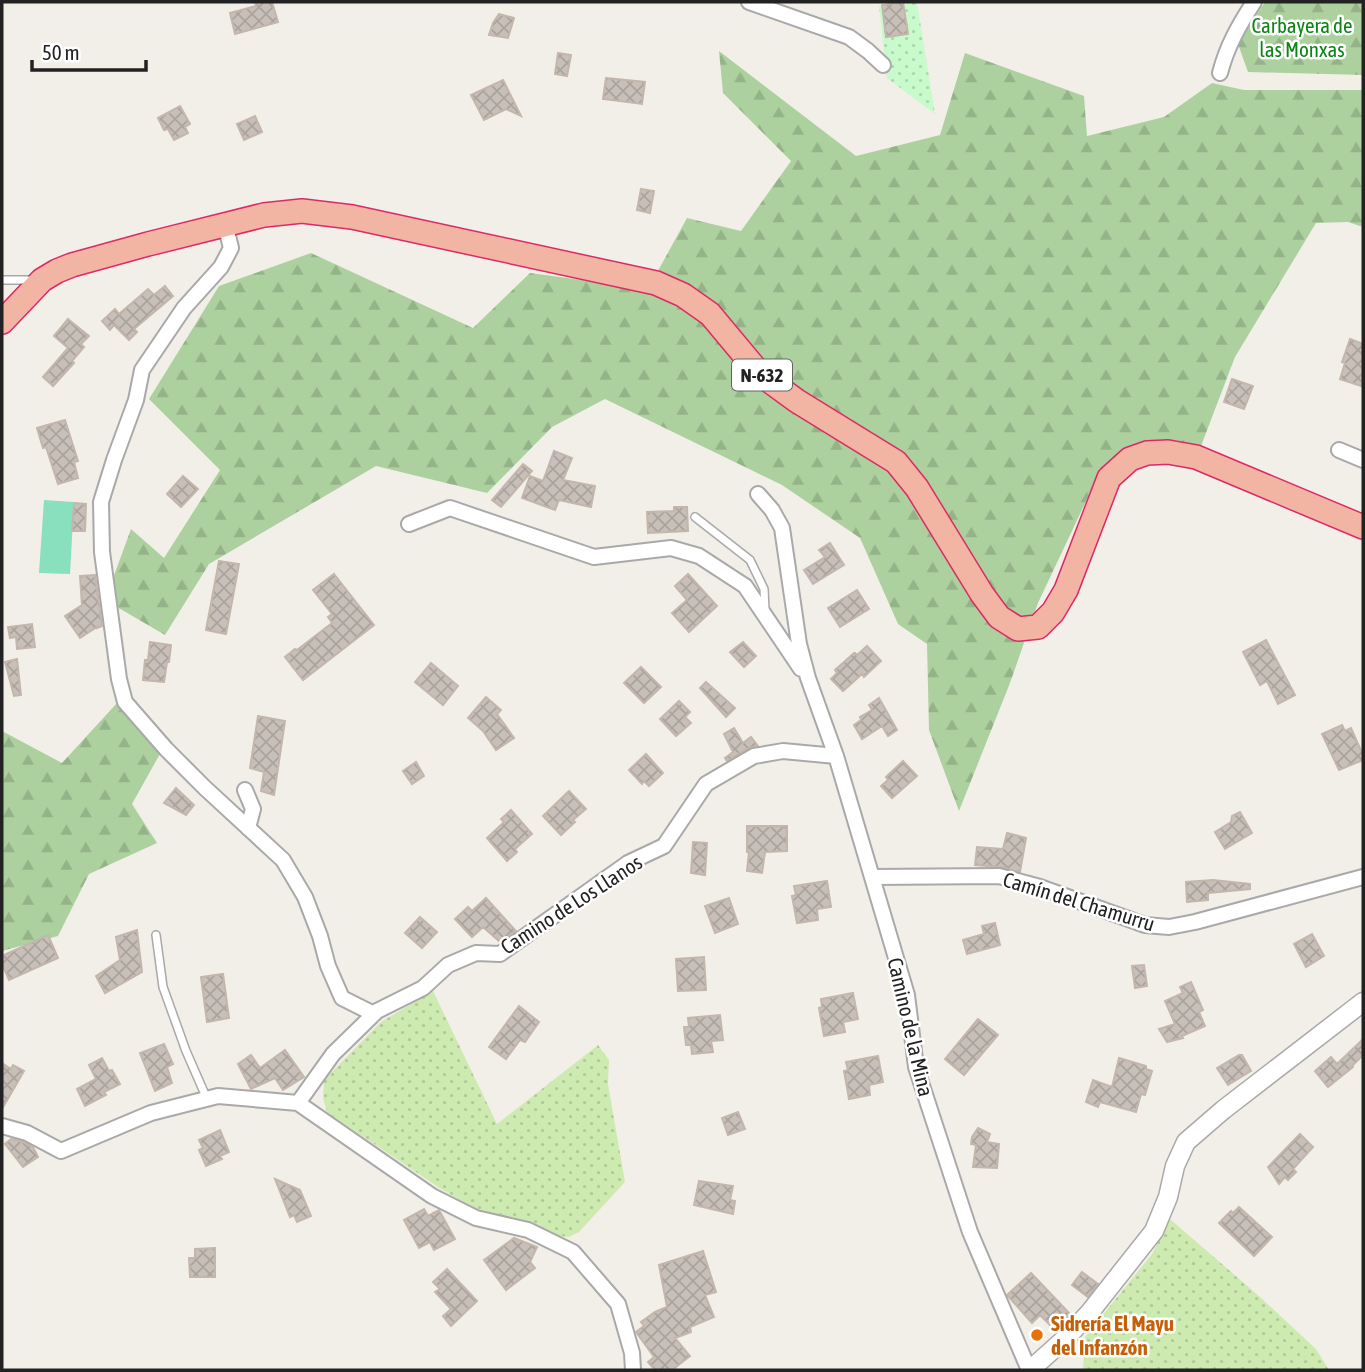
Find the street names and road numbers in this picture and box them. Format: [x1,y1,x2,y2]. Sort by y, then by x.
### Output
road number: N-632 [732,360,792,390]
street label: Camino de Los Llanos [496,849,646,959]
street label: Camín del Chamurru [1000,867,1158,935]
street label: Camino de la Mina [883,955,939,1099]

